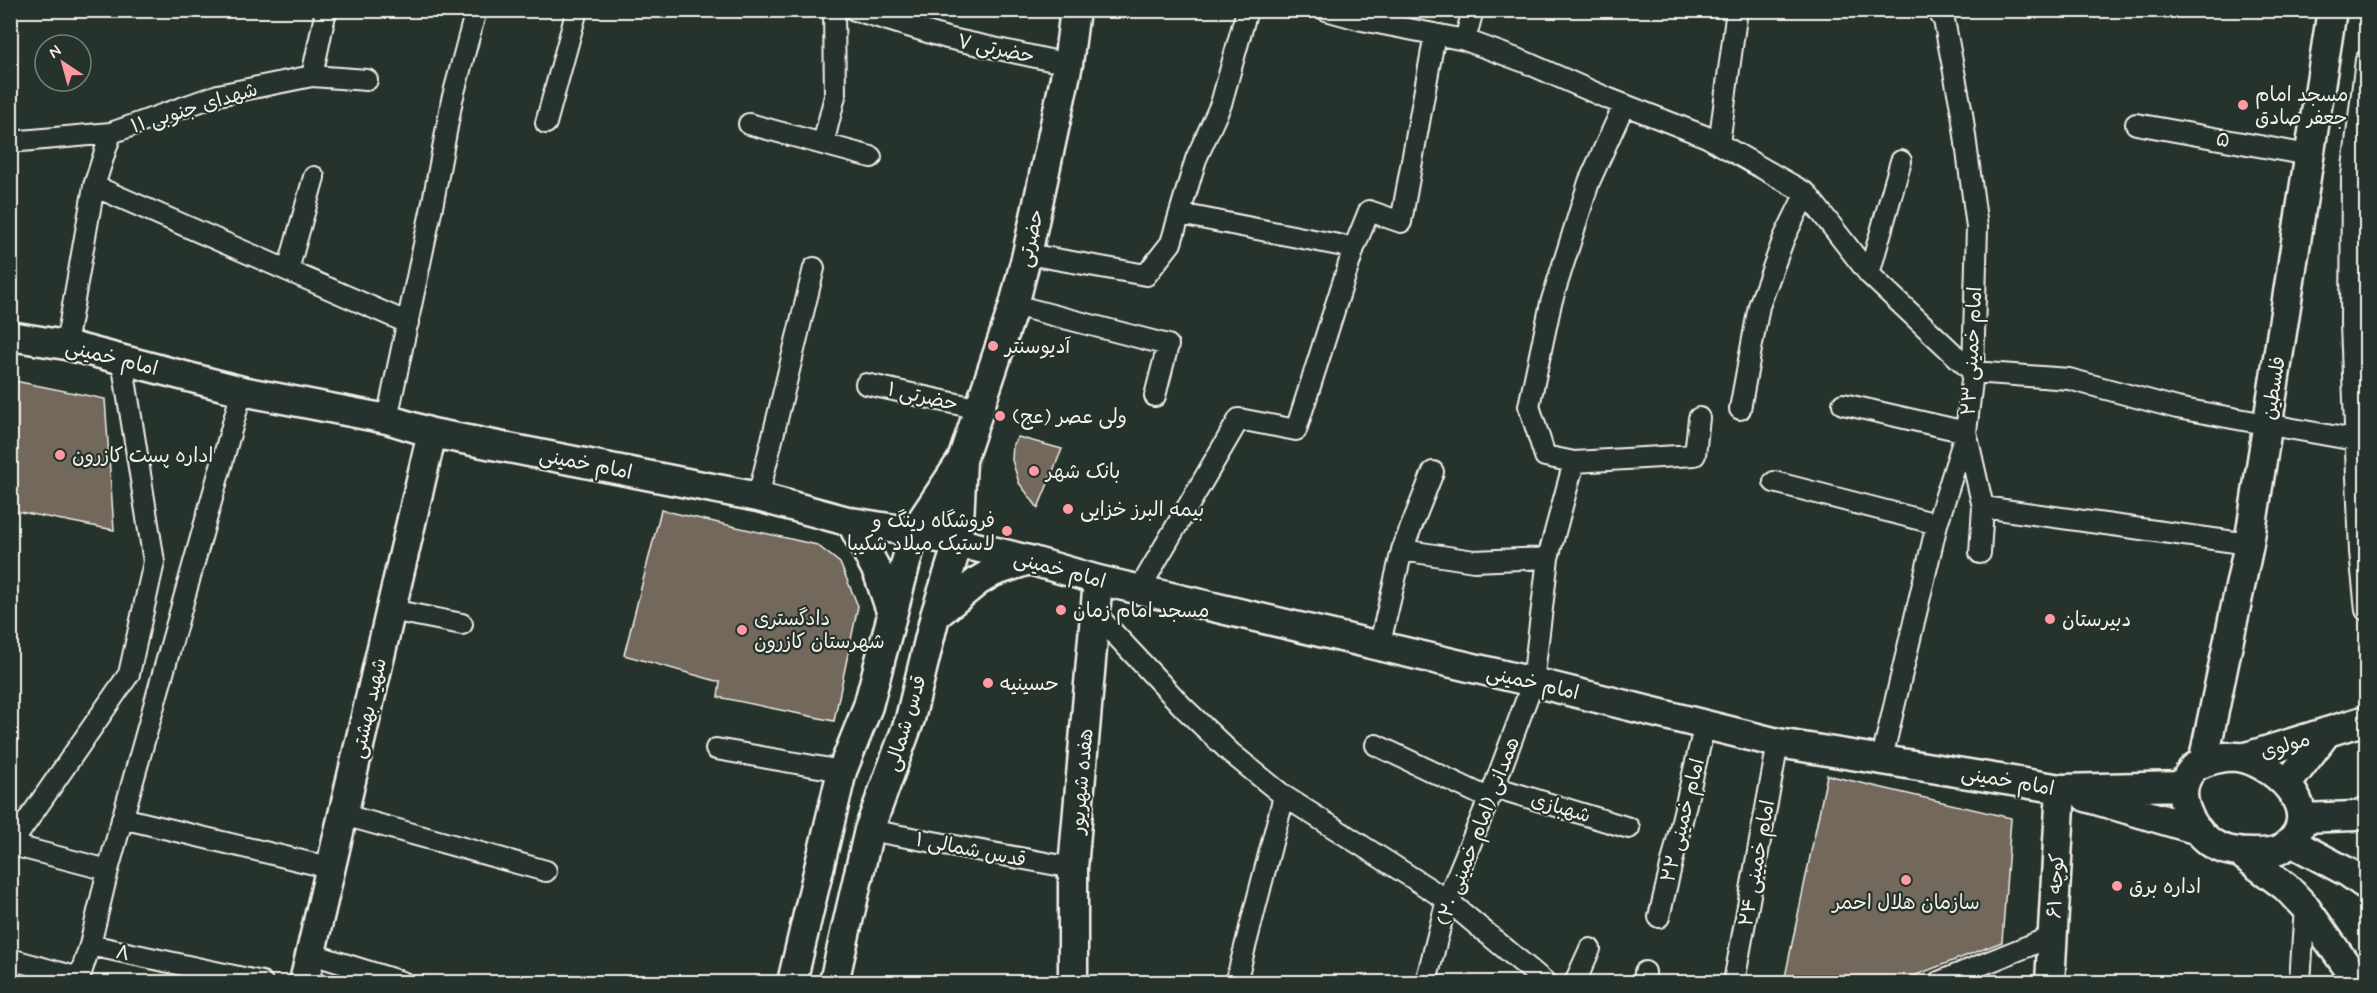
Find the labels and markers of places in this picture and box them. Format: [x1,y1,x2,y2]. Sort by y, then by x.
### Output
place label: مسجد امام جعفر صادق [2255,82,2348,132]
marker: مسجد امام جعفر صادق [2236,98,2250,112]
place label: آدیوسنتر [1003,334,1071,361]
marker: آدیوسنتر [986,339,1000,353]
place label: ولی عصر (عج) [1012,404,1127,431]
marker: ولی عصر (عج) [993,409,1007,423]
place label: اداره پست کازرون [72,443,213,470]
marker: اداره پست کازرون [53,448,67,462]
place label: بانک شهر [1044,459,1120,486]
marker: بانک شهر [1027,464,1041,478]
place label: بیمه البرز خزایی [1080,497,1204,524]
marker: بیمه البرز خزایی [1061,502,1075,516]
place label: فروشگاه رینگ و لاستیک میلاد شکیبا [847,508,995,558]
marker: فروشگاه رینگ و لاستیک میلاد شکیبا [1000,524,1014,538]
place label: مسجد امام زمان [1073,598,1209,625]
marker: مسجد امام زمان [1054,603,1068,617]
place label: دادگستری شهرستان کازرون [754,606,885,656]
place label: دبیرستان [2062,607,2131,634]
marker: دبیرستان [2043,612,2057,626]
marker: دادگستری شهرستان کازرون [735,623,749,637]
place label: حسینیه [1000,671,1059,698]
marker: حسینیه [981,676,995,690]
marker: سازمان هلال احمر [1899,873,1913,887]
place label: اداره برق [2129,874,2201,901]
marker: اداره برق [2110,879,2124,893]
place label: سازمان هلال احمر [1830,890,1980,917]

